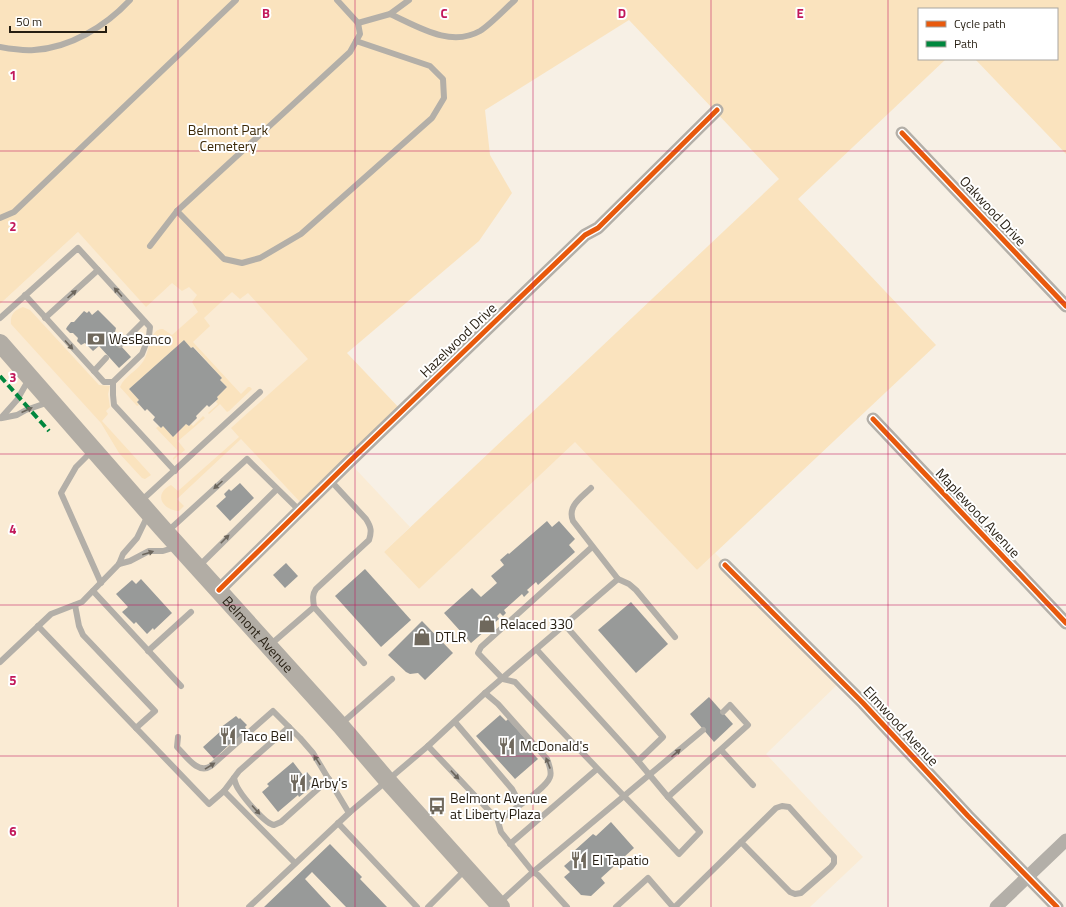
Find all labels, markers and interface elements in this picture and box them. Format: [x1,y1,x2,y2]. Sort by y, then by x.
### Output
text: B [262,3,270,23]
text: C [440,3,448,23]
text: D [618,3,626,23]
text: E [796,3,804,23]
scale bar [10,8,106,34]
legend [918,8,1058,60]
text: 50 m [16,12,42,31]
text: Cycle path [954,14,1006,33]
text: Path [954,34,978,53]
text: 1 [9,65,17,85]
park label: Belmont Park Cemetery [188,119,268,156]
street label: Oakwood Drive [955,171,1032,251]
text: 2 [9,216,17,236]
one-way arrow [114,287,123,297]
one-way arrow [67,289,77,299]
street label: Hazelwood Drive [415,297,501,382]
place label: WesBanco [109,328,171,349]
bank icon: WesBanco [86,329,106,349]
one-way arrow [65,339,74,350]
text: 3 [9,367,17,387]
one-way arrow [21,407,32,413]
street label: Maplewood Avenue [931,463,1026,562]
one-way arrow [213,481,223,490]
text: 4 [9,519,17,539]
one-way arrow [220,534,230,544]
one-way arrow [143,550,155,556]
street label: Belmont Avenue [218,591,299,677]
place label: Relaced 330 [500,613,573,634]
shop icon: Relaced 330 [477,614,497,634]
place label: DTLR [435,626,466,647]
shop icon: DTLR [412,627,432,647]
text: 5 [9,670,17,690]
street label: Elmwood Avenue [859,681,944,770]
place label: Taco Bell [241,725,293,746]
restaurant icon: Taco Bell [218,726,238,746]
place label: McDonald's [520,735,589,756]
restaurant icon: McDonald's [497,736,517,756]
one-way arrow [671,748,682,757]
one-way arrow [313,755,321,765]
one-way arrow [545,757,551,769]
one-way arrow [204,762,216,769]
one-way arrow [450,770,460,780]
place label: Arby's [311,772,348,793]
restaurant icon: Arby's [288,773,308,793]
place label: Belmont Avenue at Liberty Plaza [450,787,547,824]
bus stop icon: Belmont Avenue at Liberty Plaza [427,796,447,816]
one-way arrow [251,805,260,814]
text: 6 [9,821,17,841]
place label: El Tapatio [592,849,649,870]
restaurant icon: El Tapatio [569,850,589,870]

